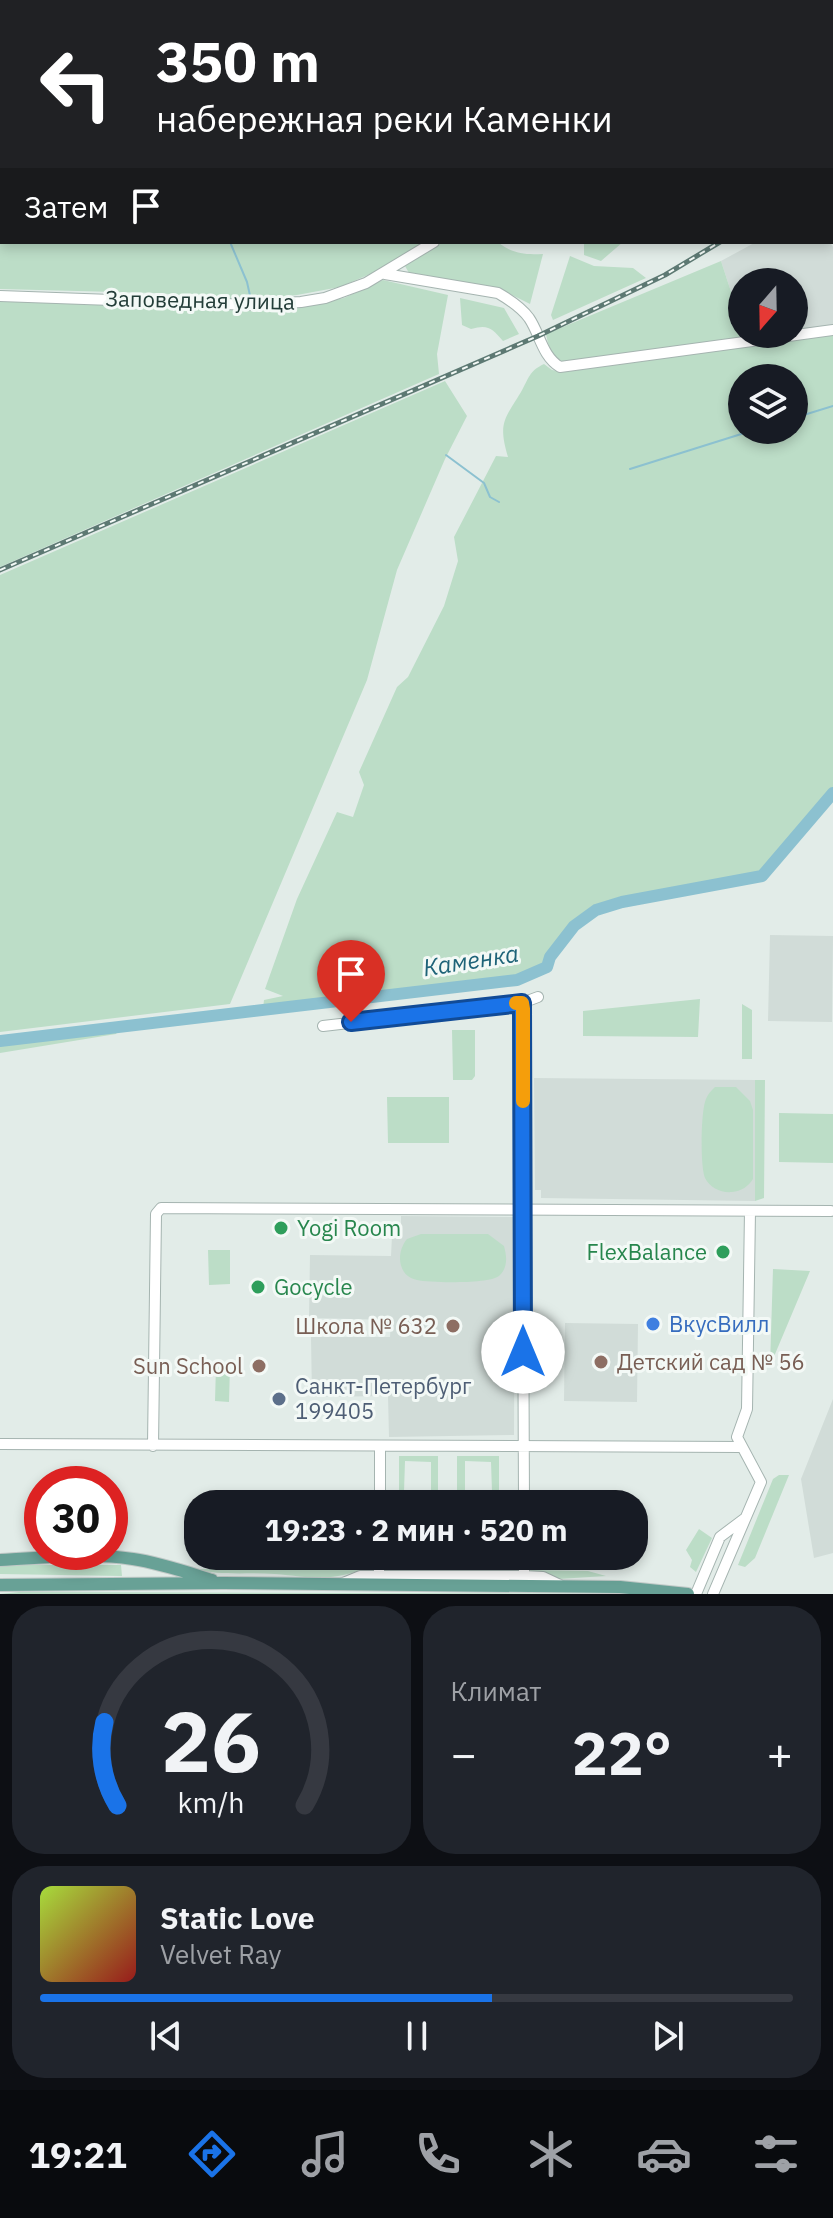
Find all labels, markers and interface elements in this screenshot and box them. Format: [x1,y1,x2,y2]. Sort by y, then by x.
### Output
text: 350 m [156,25,320,97]
icon: left [24,32,128,136]
text: набережная реки Каменки [156,95,613,142]
icon: arrive [124,184,168,228]
text: Затем [24,187,108,226]
north arrow [728,268,808,348]
map controls [728,268,808,444]
street label: Заповедная улица [105,283,295,316]
button: layers [728,364,808,444]
water label: Каменка [421,937,521,983]
pin [317,940,385,1022]
icon: arrive [329,952,373,996]
place label: Yogi Room [297,1213,401,1242]
marker: Yogi Room [272,1219,290,1237]
place label: FlexBalance [586,1237,707,1266]
marker: FlexBalance [714,1243,732,1261]
place label: Gocycle [274,1272,353,1301]
marker: Gocycle [249,1278,267,1296]
place label: ВкусВилл [669,1309,769,1338]
position arrow [481,1310,565,1394]
place label: Школа № 632 [295,1311,437,1340]
marker: ВкусВилл [644,1315,662,1333]
marker: Школа № 632 [444,1317,462,1335]
place label: Детский сад № 56 [617,1347,805,1376]
place label: Sun School [133,1351,243,1380]
marker: Детский сад № 56 [592,1353,610,1371]
marker: Sun School [250,1357,268,1375]
place label: Санкт-Петербург 199405 [295,1371,472,1425]
marker: Санкт-Петербург 199405 [270,1390,288,1408]
speed limit sign: 30 [24,1466,128,1570]
text: 19:23 · 2 мин · 520 m [264,1510,568,1549]
text: Климат [451,1674,542,1708]
text: 26 [161,1687,261,1795]
text: 22° [572,1713,672,1792]
text: − [451,1725,477,1782]
text: + [767,1725,793,1782]
text: km/h [178,1784,245,1821]
text: Static Love [160,1898,315,1937]
text: Velvet Ray [160,1937,281,1971]
icon: previous [144,2014,188,2058]
icon: pause [395,2014,439,2058]
icon: next [646,2014,690,2058]
icon: directions [184,2126,240,2182]
icon: music [297,2126,353,2182]
icon: phone [410,2126,466,2182]
icon: climate [523,2126,579,2182]
icon: car [636,2126,692,2182]
icon: filters [748,2126,804,2182]
text: 19:21 [28,2131,127,2178]

